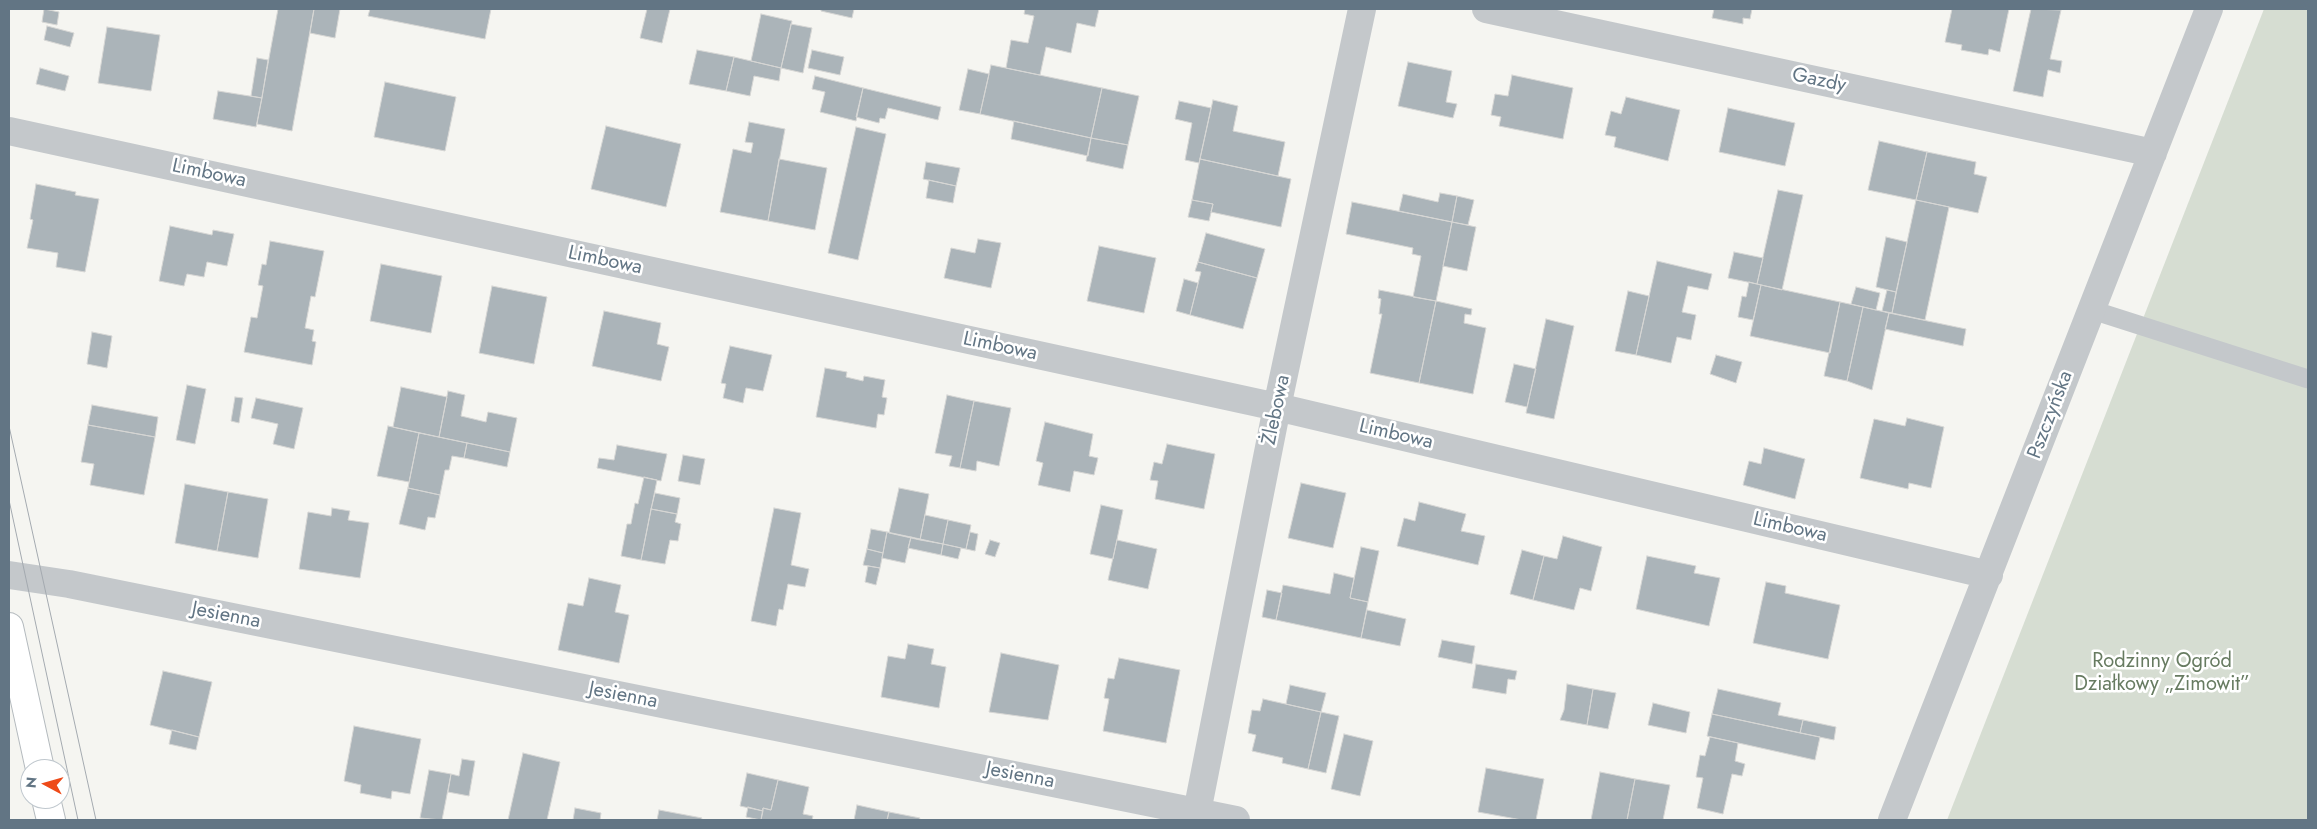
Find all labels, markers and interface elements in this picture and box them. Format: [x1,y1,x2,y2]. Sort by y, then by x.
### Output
street label: Gazdy [1790,64,1848,98]
street label: Limbowa [170,154,248,194]
street label: Limbowa [566,241,644,281]
street label: Limbowa [961,327,1039,367]
street label: Pszczyńska [2023,368,2079,462]
street label: Żlebowa [1258,373,1296,447]
street label: Limbowa [1357,415,1435,455]
street label: Limbowa [1751,508,1829,548]
street label: Jesienna [190,598,262,634]
park label: Rodzinny Ogród Działkowy „Zimowit” [2074,650,2250,697]
street label: Jesienna [587,678,659,714]
street label: Jesienna [984,758,1056,794]
north arrow [20,759,70,809]
text: N [21,776,42,789]

